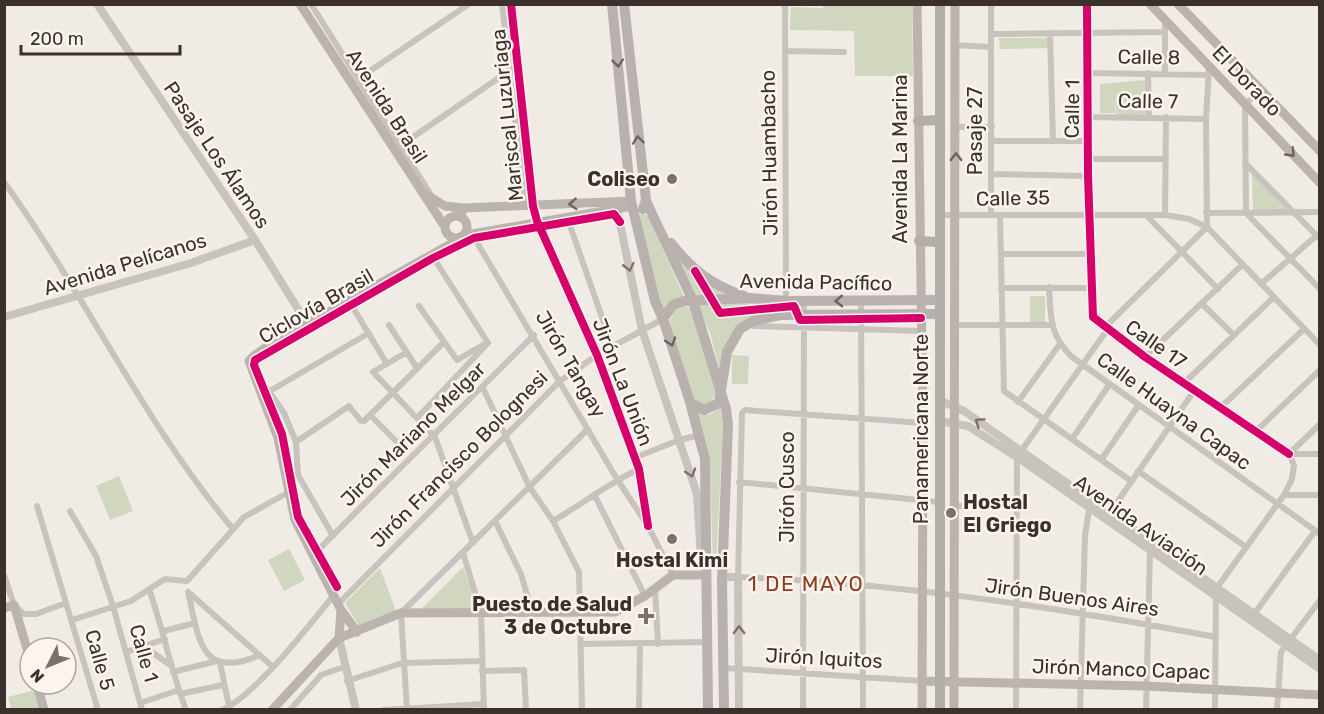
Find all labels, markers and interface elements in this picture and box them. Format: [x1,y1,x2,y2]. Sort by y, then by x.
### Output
scale bar [21,18,180,56]
text: 200 m [30,28,84,50]
street label: Mariscal Luzuriaga [486,28,528,202]
street label: El Dorado [1207,41,1287,121]
street label: Avenida Brasil [341,44,433,168]
street label: Calle 8 [1117,44,1181,70]
one-way arrow [612,58,624,67]
street label: Jirón Huambacho [756,70,782,236]
street label: Avenida La Marina [888,74,912,244]
street label: Pasaje Los Álamos [159,77,275,233]
street label: Calle 1 [1059,79,1085,139]
street label: Pasaje 27 [963,87,987,175]
street label: Calle 7 [1118,88,1178,114]
one-way arrow [632,135,645,144]
one-way arrow [1284,147,1295,157]
one-way arrow [950,153,962,162]
place label: Coliseo [587,167,660,191]
marker: Coliseo [665,172,679,186]
street label: Calle 35 [976,185,1050,211]
one-way arrow [568,197,578,210]
street label: Avenida Pelícanos [41,228,209,300]
one-way arrow [622,261,635,271]
street label: Ciclovía Brasil [254,263,378,349]
street label: Avenida Pacífico [740,269,892,295]
one-way arrow [834,295,843,307]
street label: Jirón Tangay [531,306,611,422]
street label: Calle 17 [1121,314,1191,374]
street label: Jirón La Unión [588,315,658,449]
street label: Panamericana Norte [909,334,933,524]
one-way arrow [664,336,676,347]
street label: Calle Huayna Capac [1092,347,1256,475]
street label: Jirón Mariano Melgar [336,356,491,511]
street label: Jirón Francisco Bolognesi [366,366,552,552]
one-way arrow [975,418,986,429]
street label: Jirón Cusco [775,431,799,543]
one-way arrow [684,467,696,478]
street label: Avenida Aviación [1069,470,1213,580]
place label: Hostal El Griego [963,490,1052,537]
marker: Hostal El Griego [944,506,958,520]
marker: Hostal Kimi [665,532,679,546]
place label: Hostal Kimi [616,548,728,572]
district label: 1 DE MAYO [748,571,864,596]
street label: Jirón Buenos Aires [984,573,1160,621]
place label: Puesto de Salud 3 de Octubre [472,592,632,639]
marker: Puesto de Salud 3 de Octubre [637,607,655,625]
street label: Calle 1 [124,621,164,685]
one-way arrow [733,626,745,635]
street label: Calle 5 [80,627,120,693]
north arrow [18,636,78,696]
street label: Jirón Iquitos [765,643,883,673]
street label: Jirón Manco Capac [1032,654,1210,684]
text: N [27,665,48,687]

